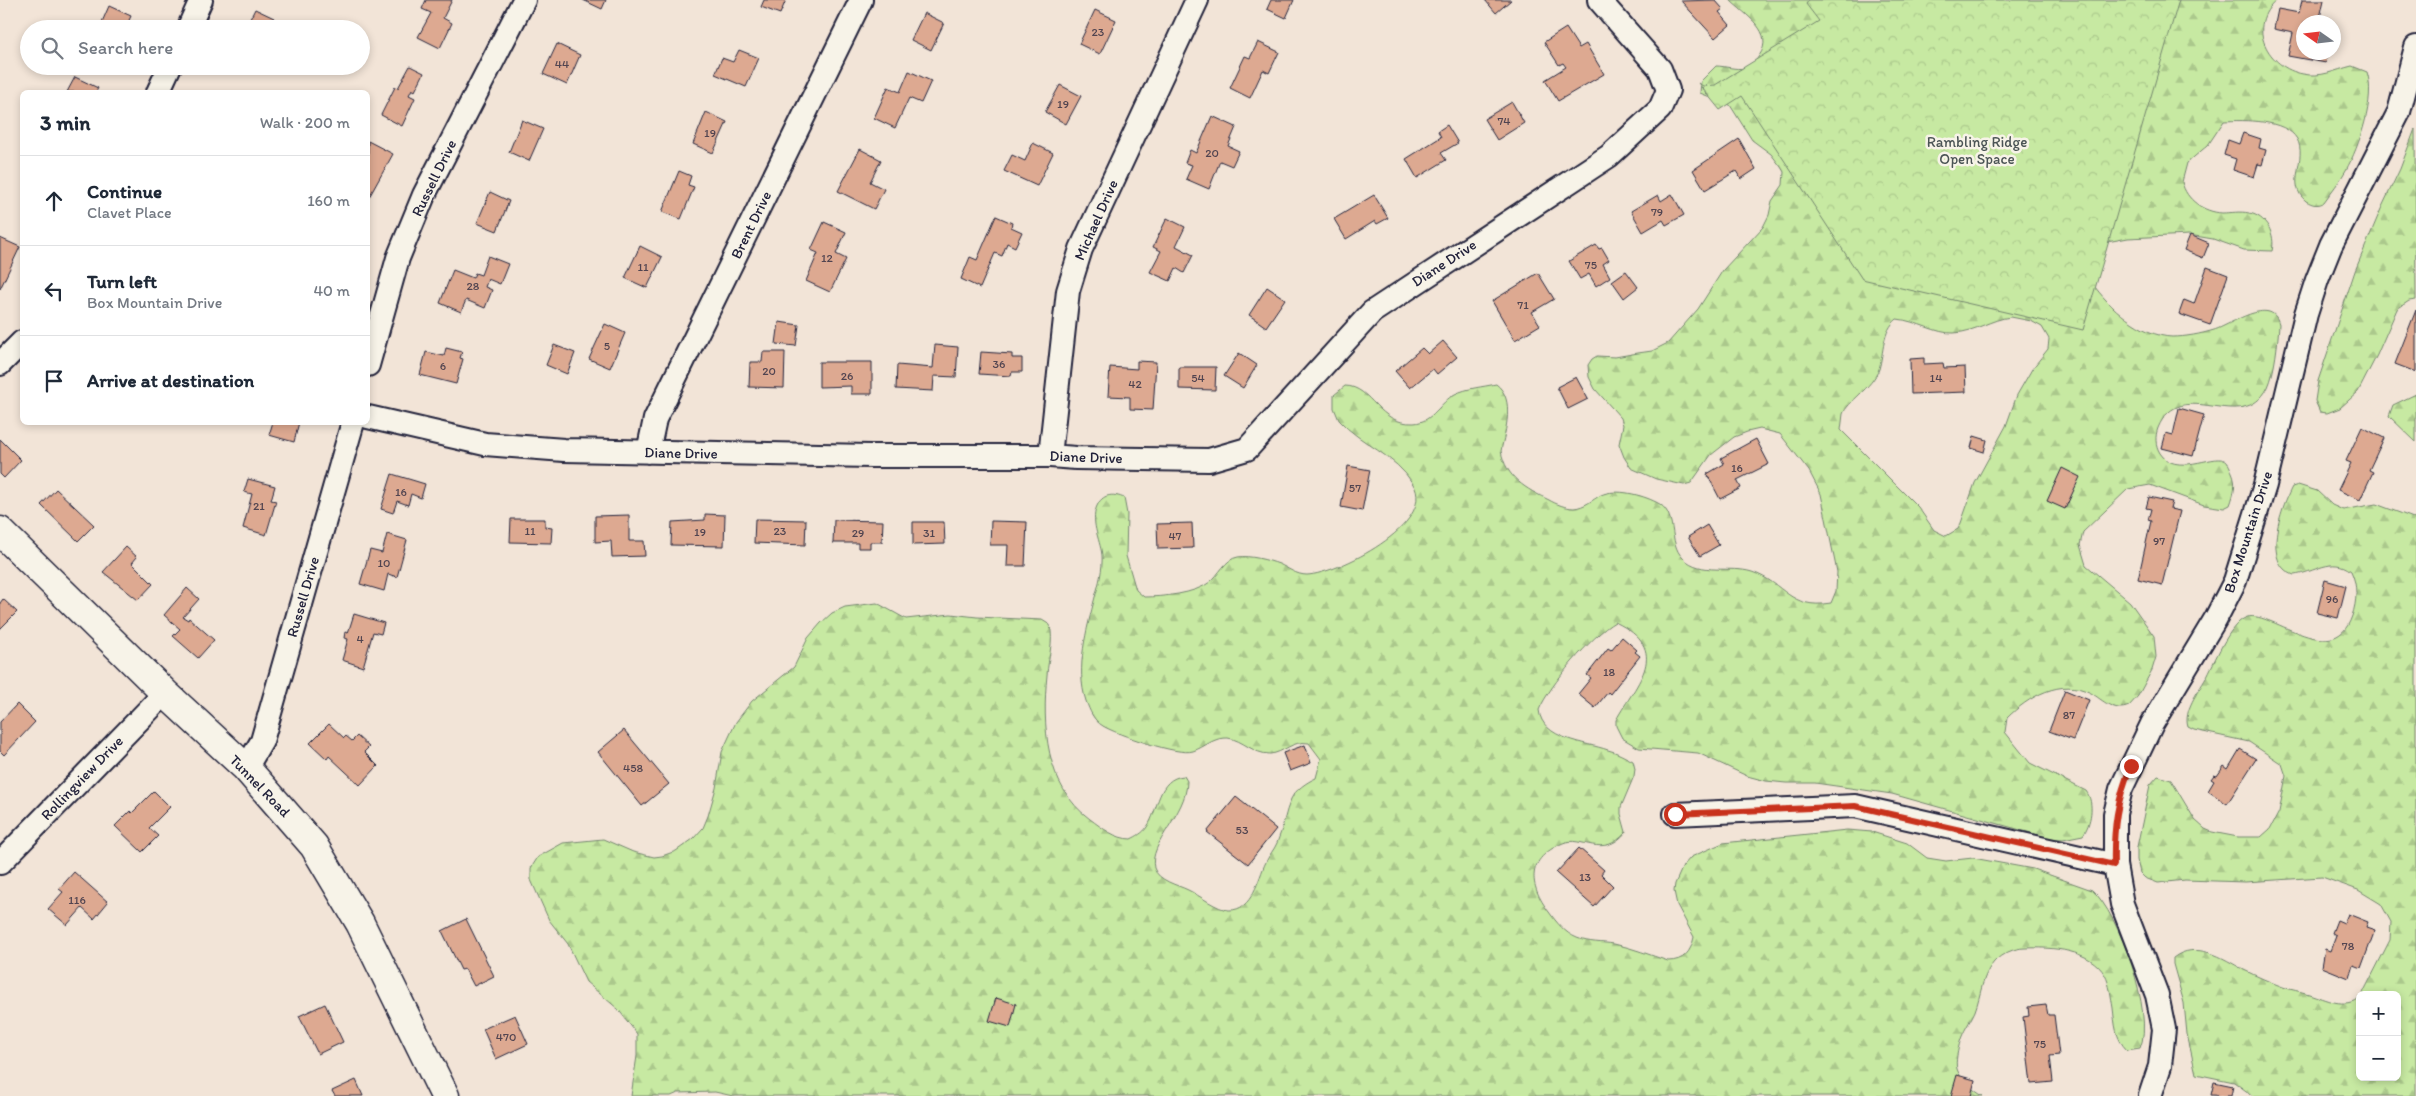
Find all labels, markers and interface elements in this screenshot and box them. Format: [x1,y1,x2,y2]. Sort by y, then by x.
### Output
north arrow [2296,15,2341,60]
search box [20,20,370,75]
house number: 23 [1092,25,1105,39]
icon: search [38,34,66,62]
text: Search here [78,36,173,59]
house number: 44 [555,57,569,71]
house number: 19 [1057,97,1069,111]
text: 3 min [40,110,90,135]
text: Walk · 200 m [260,113,350,132]
house number: 74 [1497,114,1511,128]
house number: 19 [704,126,716,140]
park label: Rambling Ridge Open Space [1927,133,2027,168]
street label: Russell Drive [408,137,460,219]
house number: 20 [1205,146,1219,160]
street label: Michael Drive [1070,177,1122,263]
text: Continue [87,180,162,203]
icon: ahead [40,187,68,215]
street label: Brent Drive [727,188,775,262]
text: 160 m [307,191,350,210]
text: Clavet Place [87,203,172,222]
house number: 79 [1651,205,1663,219]
street label: Diane Drive [1408,235,1480,291]
house number: 12 [821,251,834,265]
house number: 75 [1585,258,1597,272]
house number: 11 [637,260,649,274]
text: Turn left [87,270,157,293]
icon: left [40,277,68,305]
house number: 28 [467,279,480,293]
text: 40 m [313,281,350,300]
text: Box Mountain Drive [87,293,222,312]
house number: 71 [1517,298,1529,312]
house number: 5 [604,339,610,353]
house number: 36 [993,357,1005,371]
house number: 6 [440,359,446,373]
house number: 20 [762,364,776,378]
icon: arrive [40,367,68,395]
text: Arrive at destination [87,369,254,392]
house number: 26 [841,369,853,383]
house number: 54 [1191,371,1205,385]
house number: 14 [1930,371,1942,385]
house number: 42 [1128,377,1142,391]
street label: Diane Drive [644,443,718,463]
street label: Diane Drive [1049,447,1123,467]
house number: 16 [1731,461,1743,475]
street label: Box Mountain Drive [2220,469,2276,595]
house number: 57 [1349,481,1361,495]
house number: 16 [395,485,407,499]
house number: 21 [253,499,265,513]
house number: 11 [524,524,536,538]
house number: 23 [774,524,787,538]
house number: 19 [694,525,706,539]
house number: 29 [852,526,864,540]
house number: 31 [923,526,935,540]
house number: 47 [1168,529,1182,543]
house number: 97 [2153,534,2165,548]
street label: Russell Drive [283,555,323,639]
house number: 10 [378,556,390,570]
house number: 96 [2326,592,2338,606]
house number: 4 [356,632,364,646]
house number: 18 [1603,665,1615,679]
house number: 87 [2063,708,2075,722]
street label: Rollingview Drive [37,732,127,824]
street label: Tunnel Road [226,751,295,821]
route end [2120,755,2143,778]
house number: 458 [623,761,643,775]
route start [1664,803,1687,826]
house number: 53 [1236,823,1249,837]
house number: 13 [1579,870,1592,884]
house number: 116 [68,893,86,907]
house number: 78 [2342,939,2355,953]
map controls [2356,991,2401,1081]
button: + [2356,991,2401,1036]
house number: 470 [496,1030,516,1044]
button: − [2356,1036,2401,1081]
house number: 75 [2034,1037,2046,1051]

